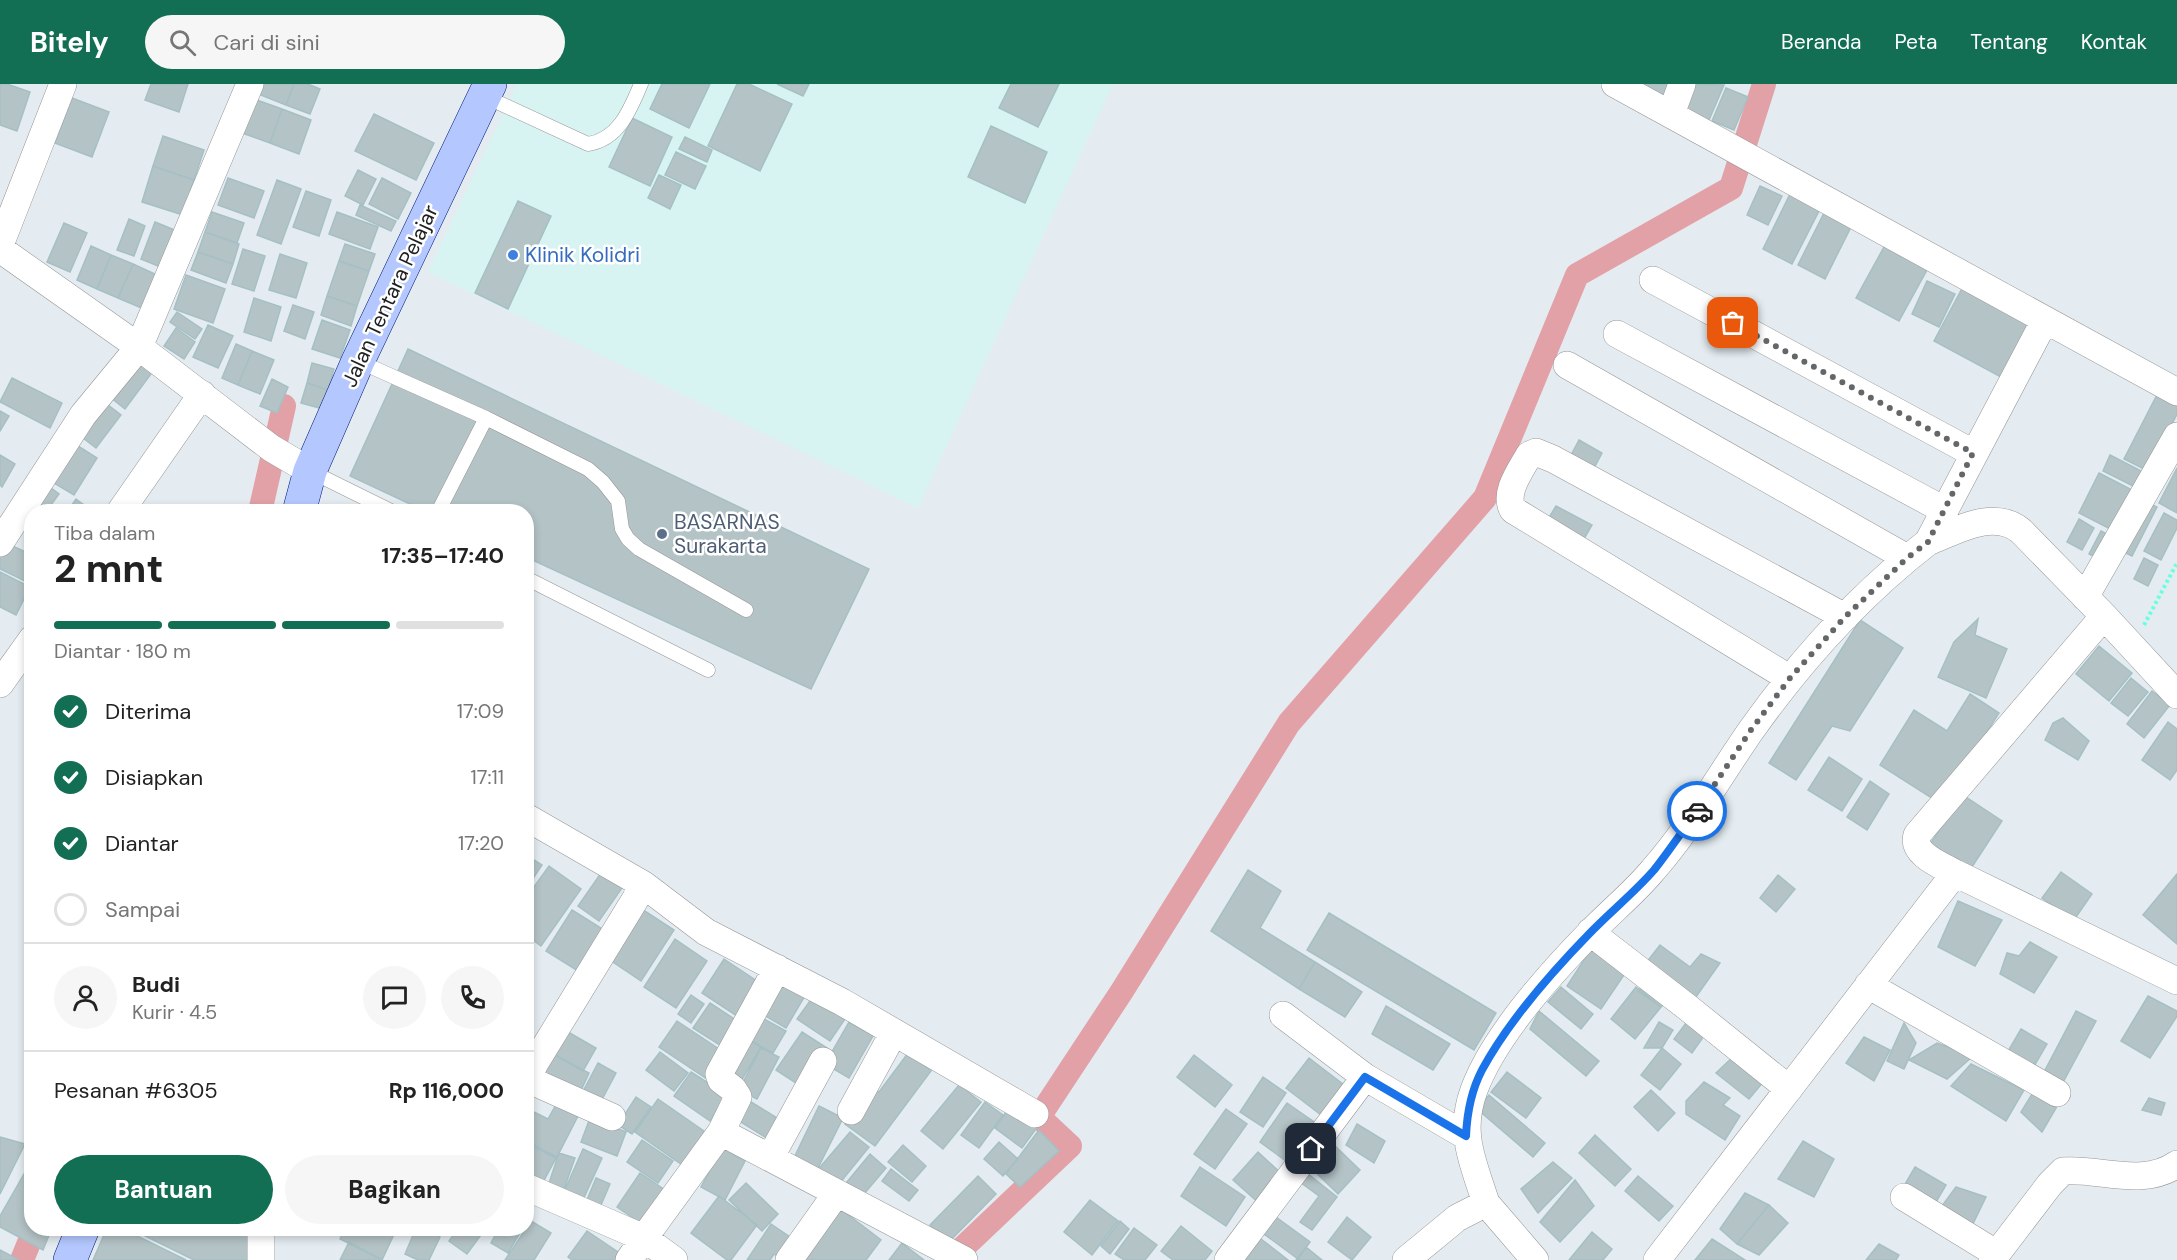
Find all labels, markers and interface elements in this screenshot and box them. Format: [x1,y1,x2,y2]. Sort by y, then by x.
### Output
search box [145,15,565,69]
text: Bitely [30,24,109,61]
icon: search [166,26,199,59]
text: Cari di sini [214,28,320,57]
text: Beranda [1781,28,1862,56]
text: Peta [1895,28,1937,56]
text: Tentang [1970,28,2048,56]
text: Kontak [2081,28,2147,56]
street label: Jalan Tentara Pelajar [335,200,445,392]
place label: Klinik Kolidri [525,241,640,269]
marker: Klinik Kolidri [506,248,520,262]
pin [1707,297,1758,348]
icon: bag [1716,306,1749,339]
place label: BASARNAS Surakarta [674,508,780,560]
text: Tiba dalam [54,520,155,546]
marker: BASARNAS Surakarta [655,527,669,541]
text: 17:35–17:40 [381,541,504,570]
text: 2 mnt [54,543,163,594]
text: Diantar · 180 m [54,638,191,664]
icon: check [54,695,87,728]
text: Diterima [105,697,191,726]
text: 17:09 [457,698,504,724]
icon: check [54,761,87,794]
text: Disiapkan [105,763,203,792]
text: 17:11 [471,764,504,790]
courier [1667,781,1727,841]
icon: car [1681,795,1714,828]
icon: check [54,827,87,860]
text: Diantar [105,829,179,858]
text: 17:20 [458,830,504,856]
text: Sampai [105,895,180,924]
button: person [54,966,117,1029]
button: chat [363,966,426,1029]
button: phone [441,966,504,1029]
text: Budi [132,970,180,999]
text: Kurir · 4.5 [132,999,217,1025]
text: Pesanan #6305 [54,1076,218,1105]
text: Rp 116,000 [389,1076,504,1105]
pin [1285,1123,1336,1174]
icon: home [1294,1132,1327,1165]
button: Bantuan [54,1155,273,1224]
button: Bagikan [285,1155,504,1224]

